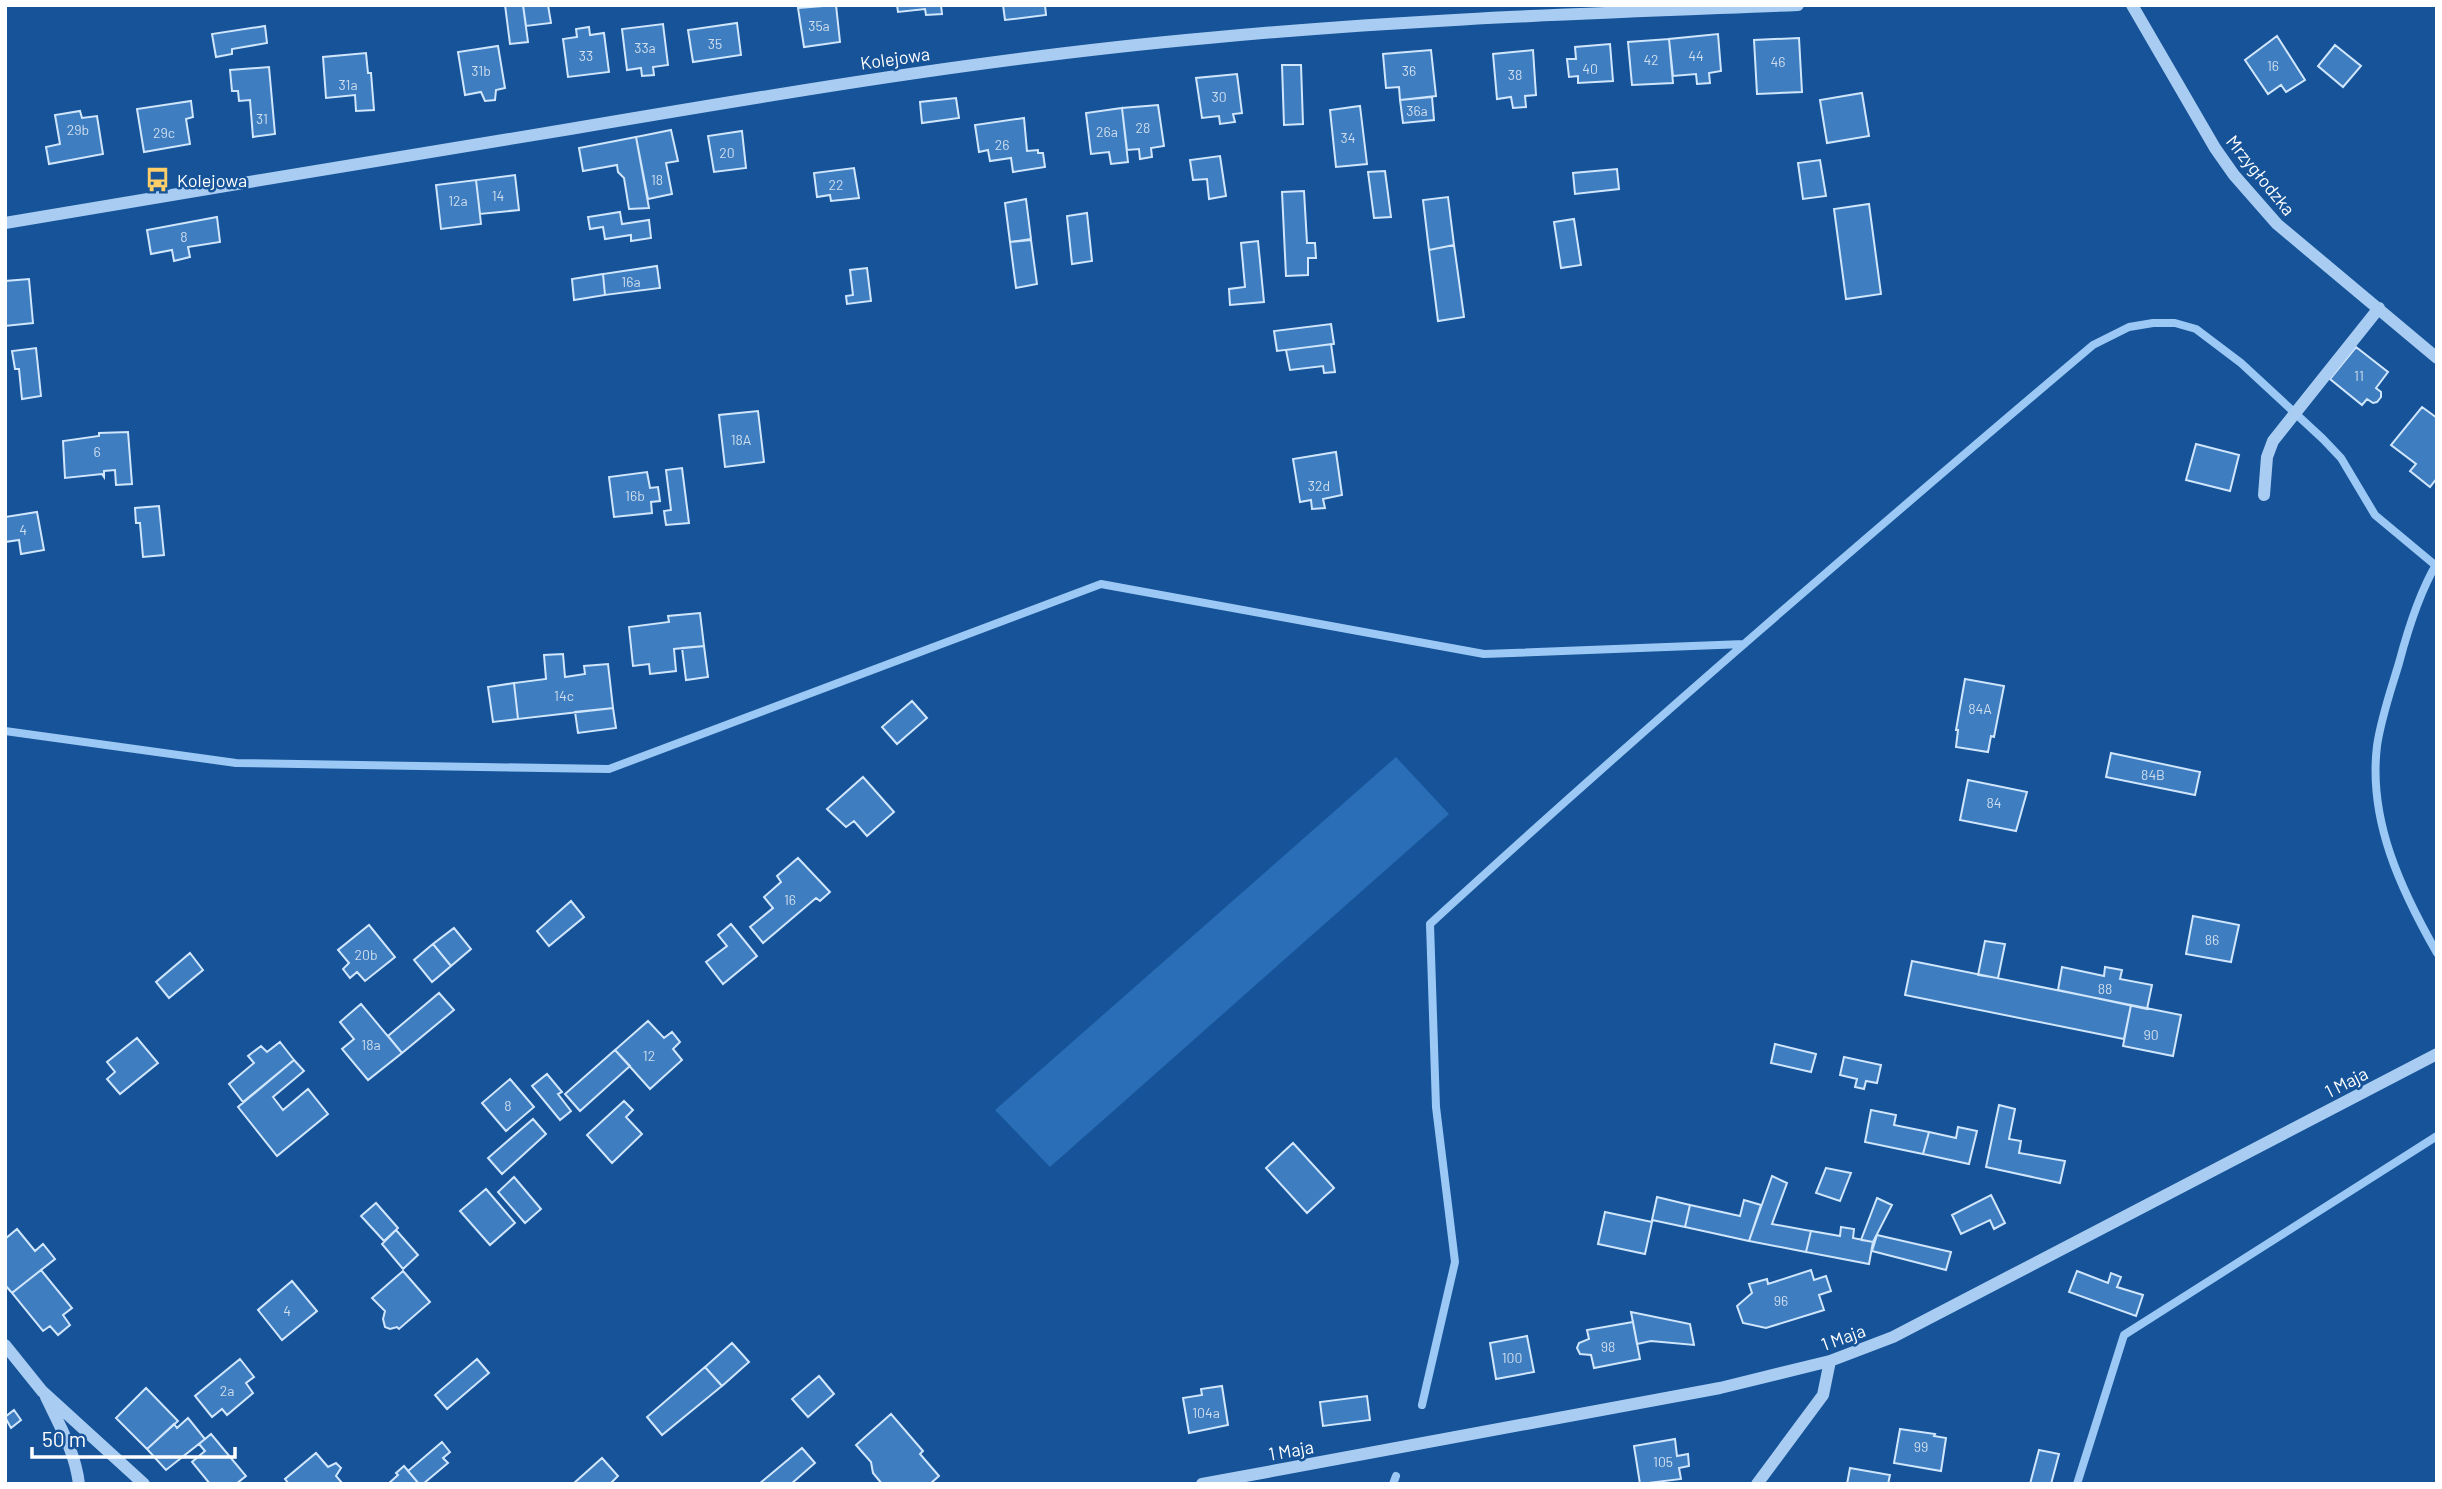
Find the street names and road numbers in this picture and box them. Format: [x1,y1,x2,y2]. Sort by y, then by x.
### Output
street label: Kolejowa [859,42,931,74]
street label: Mrzygłodzka [2222,130,2300,220]
street label: 1 Maja [2321,1062,2371,1102]
street label: 1 Maja [1818,1319,1868,1355]
street label: 1 Maja [1267,1435,1315,1465]

